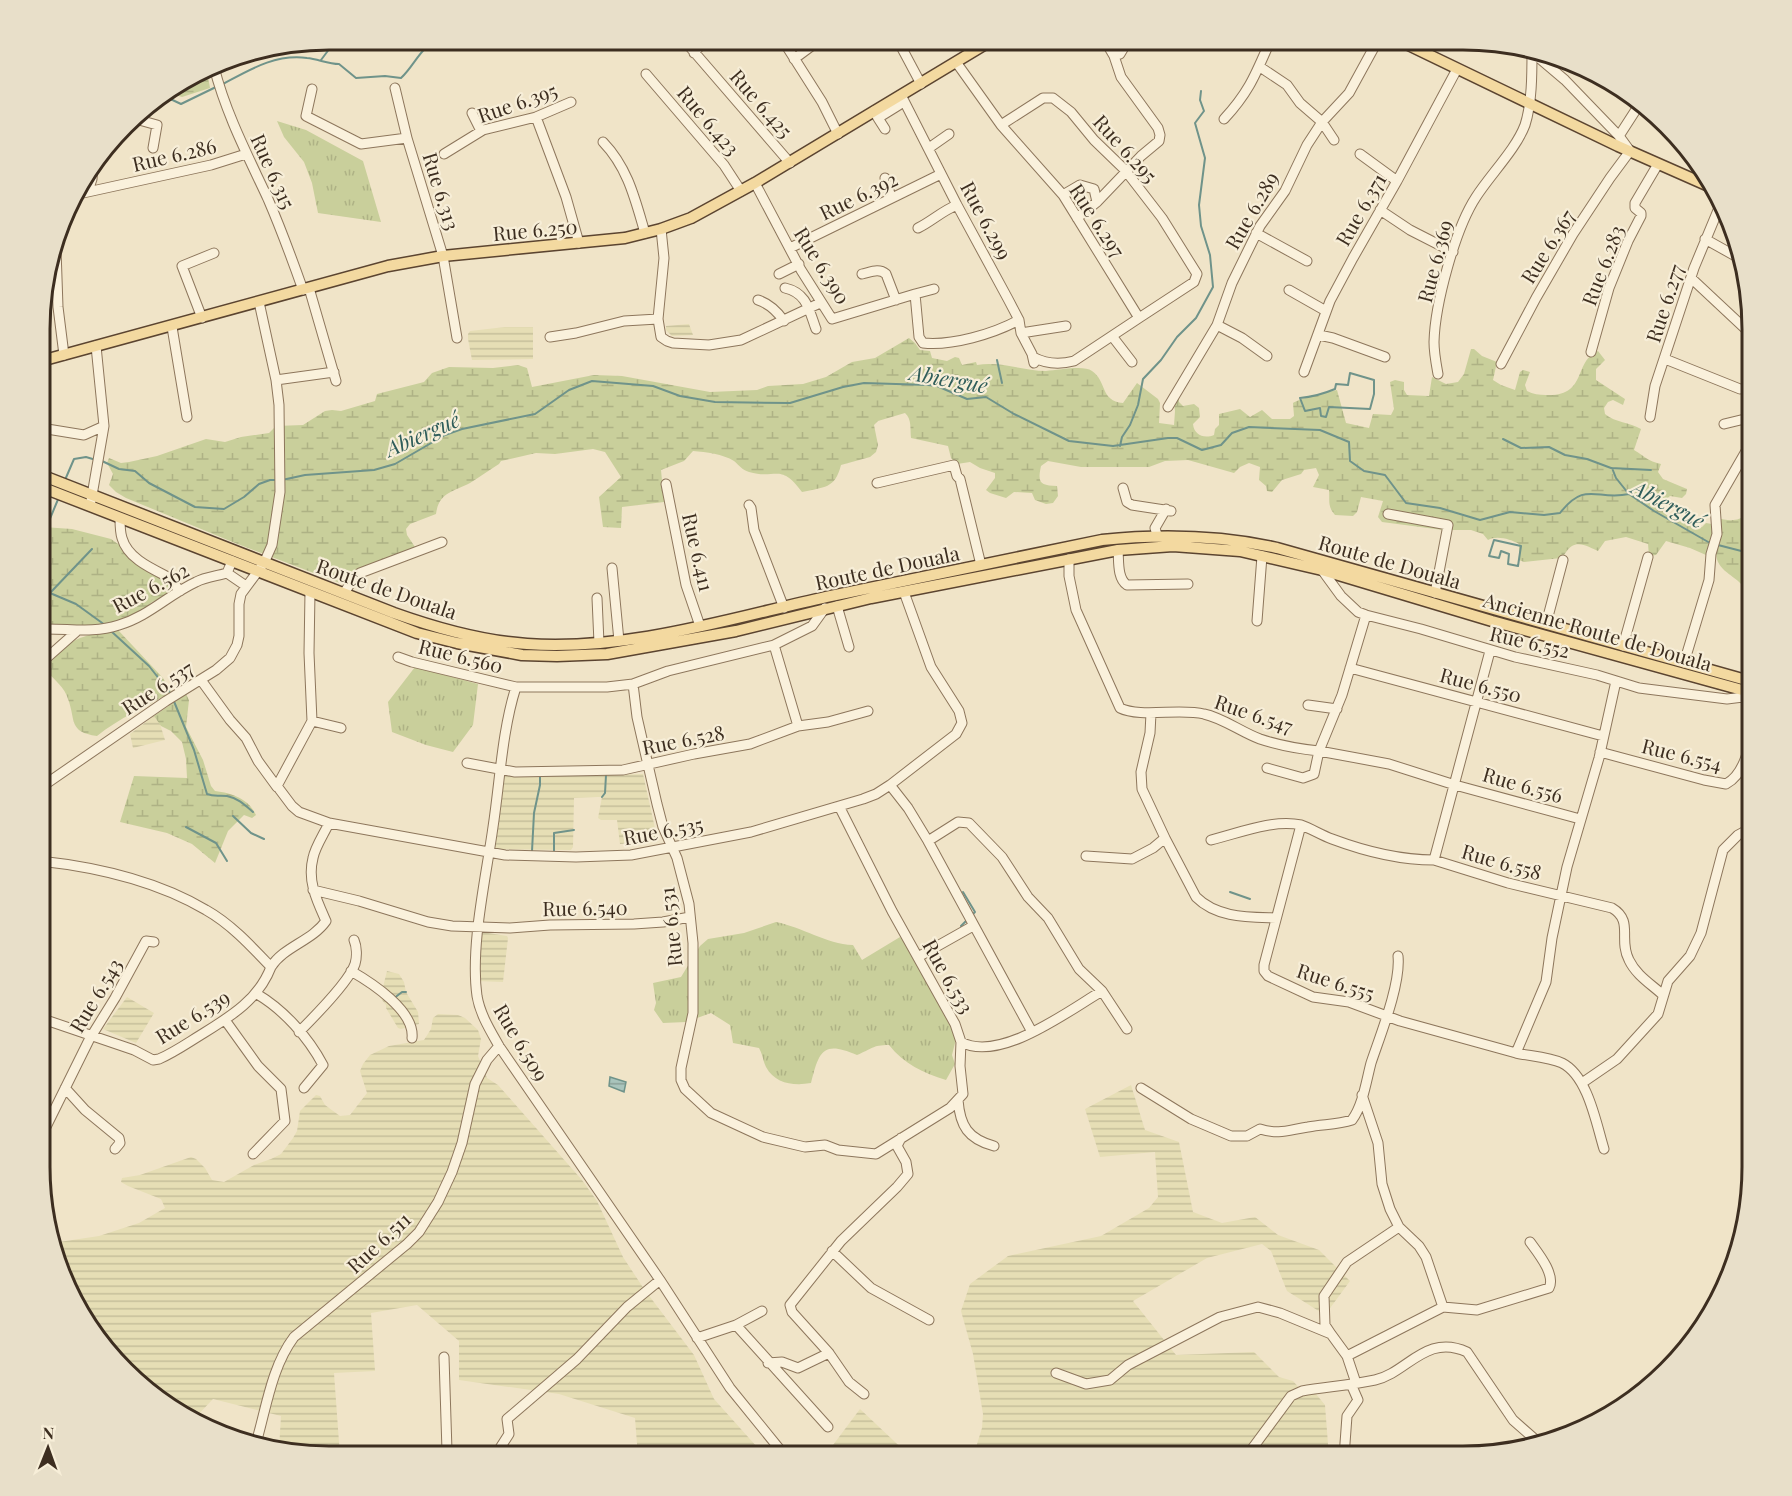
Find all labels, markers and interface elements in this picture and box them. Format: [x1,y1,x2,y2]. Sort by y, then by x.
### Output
street label: Rue 6.425 [725,63,799,143]
street label: Rue 6.395 [474,76,560,128]
street label: Rue 6.423 [672,79,746,161]
street label: Rue 6.295 [1088,108,1164,188]
street label: Rue 6.315 [245,129,303,213]
street label: Rue 6.286 [129,131,219,177]
street label: Rue 6.313 [417,149,467,233]
street label: Rue 6.392 [814,164,902,226]
street label: Rue 6.289 [1218,166,1284,254]
street label: Rue 6.371 [1328,168,1392,250]
street label: Rue 6.299 [955,176,1019,264]
street label: Rue 6.297 [1064,178,1132,262]
street label: Rue 6.367 [1514,204,1580,288]
street label: Rue 6.250 [492,212,578,246]
street label: Rue 6.369 [1410,217,1458,305]
street label: Rue 6.390 [789,221,857,309]
street label: Rue 6.283 [1574,221,1630,309]
street label: Rue 6.277 [1639,260,1689,346]
water label: Abiergué [906,357,992,399]
water label: Abiergué [379,403,465,463]
water label: Abiergué [1626,471,1712,535]
street label: Rue 6.411 [677,510,721,594]
street label: Route de Douala [1316,528,1464,594]
street label: Route de Douala [812,538,962,595]
street label: Route de Douala [313,551,461,625]
street label: Rue 6.562 [107,556,193,618]
street label: Ancienne Route de Douala [1480,585,1715,677]
street label: Rue 6.552 [1487,619,1573,663]
street label: Rue 6.560 [416,632,506,678]
street label: Rue 6.537 [116,654,198,720]
street label: Rue 6.550 [1437,660,1525,708]
street label: Rue 6.547 [1211,687,1297,739]
street label: Rue 6.528 [640,718,726,760]
street label: Rue 6.554 [1639,731,1725,777]
street label: Rue 6.556 [1480,760,1566,808]
street label: Rue 6.535 [621,810,705,850]
street label: Rue 6.558 [1459,837,1545,885]
street label: Rue 6.531 [652,886,688,968]
street label: Rue 6.540 [542,893,628,921]
street label: Rue 6.533 [917,934,981,1018]
street label: Rue 6.543 [62,953,128,1037]
street label: Rue 6.555 [1294,956,1378,1006]
street label: Rue 6.539 [150,983,234,1049]
street label: Rue 6.509 [488,998,556,1086]
street label: Rue 6.511 [340,1205,416,1279]
north arrow [18,1418,78,1478]
text: N [42,1422,55,1443]

